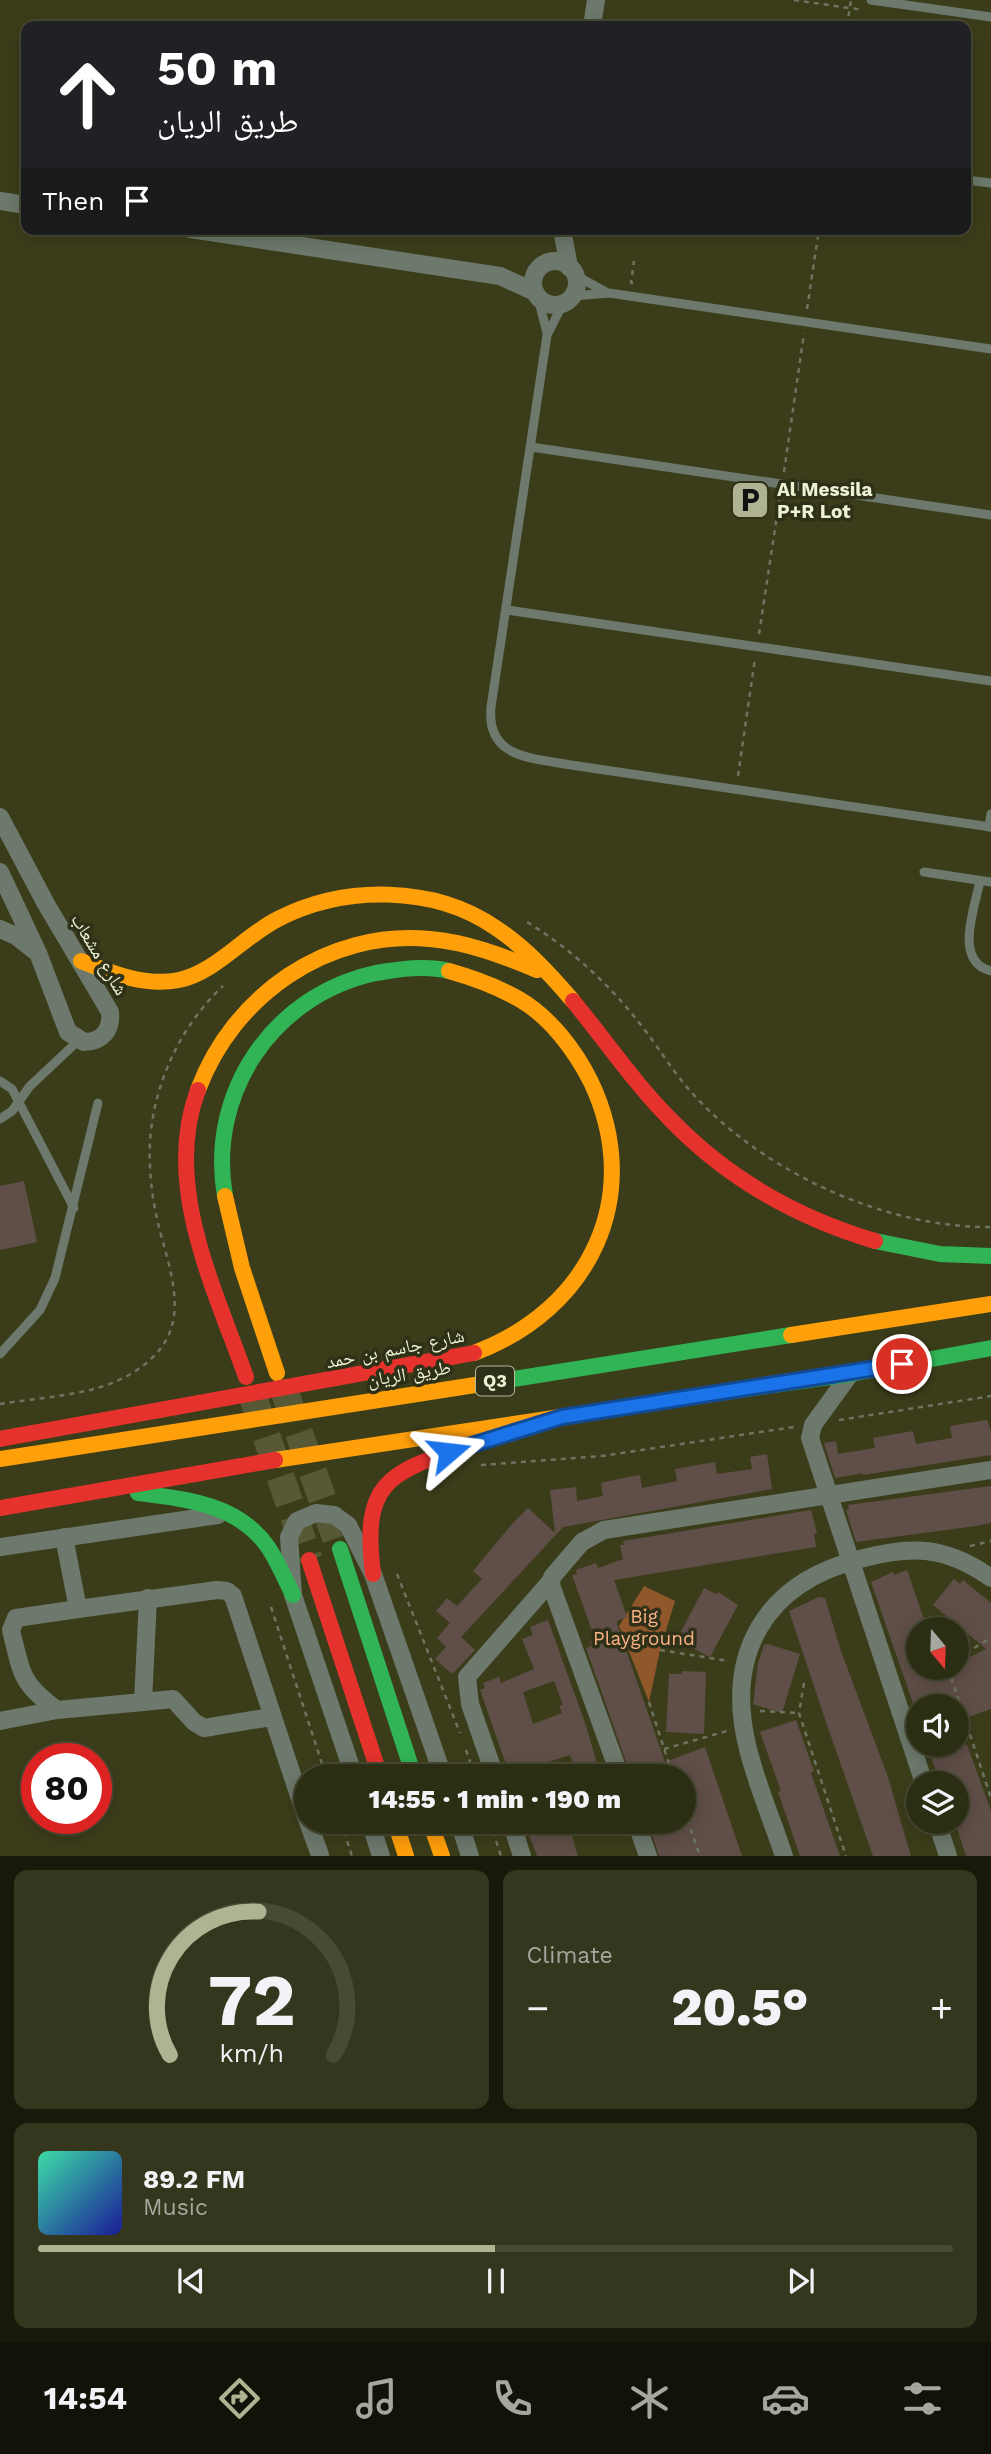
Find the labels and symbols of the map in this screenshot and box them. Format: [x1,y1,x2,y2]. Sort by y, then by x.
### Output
place label: Al Messila P+R Lot [777,478,873,523]
parking icon: Al Messila P+R Lot [729,479,771,521]
street label: شارع مشعاب [66,909,133,999]
street label: شارع جاسم بن حمد [324,1324,466,1374]
pin [872,1334,932,1394]
street label: طريق الريان [366,1356,452,1391]
road number: Q3 [476,1366,514,1396]
position arrow [412,1415,486,1489]
park label: Big Playground [593,1605,695,1650]
north arrow [906,1617,970,1680]
speed limit sign: 80 [21,1743,112,1834]

